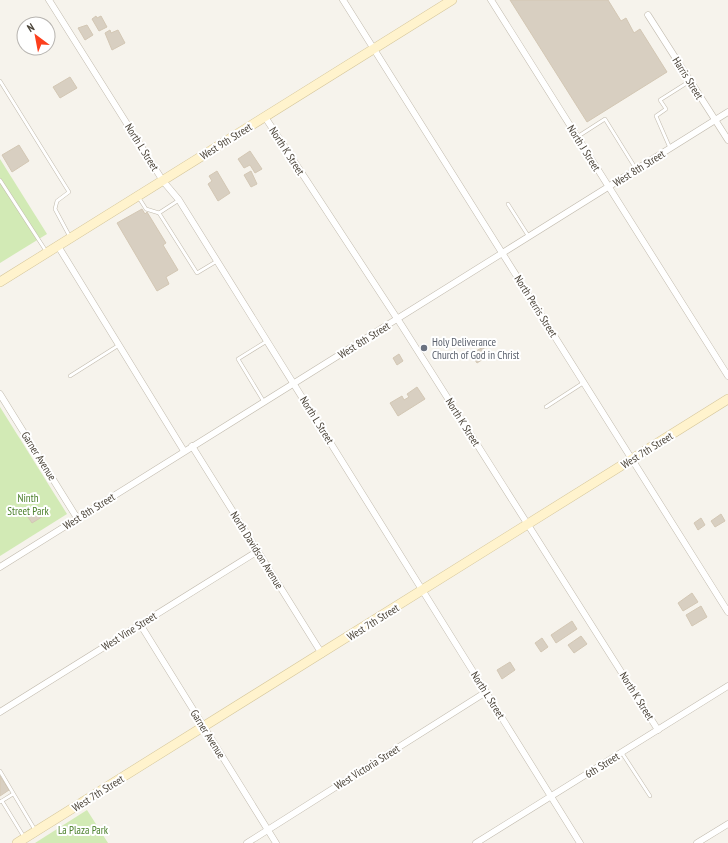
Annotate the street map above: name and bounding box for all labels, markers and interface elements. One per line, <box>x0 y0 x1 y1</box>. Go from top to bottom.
north arrow <box>16 16 56 56</box>
text: N <box>24 20 37 35</box>
street label: Harris Street <box>669 54 707 102</box>
street label: West 9th Street <box>197 120 255 162</box>
street label: North L Street <box>122 121 162 173</box>
street label: North J Street <box>564 122 604 174</box>
street label: North K Street <box>266 124 308 178</box>
street label: West 8th Street <box>610 147 668 189</box>
street label: North Perris Street <box>511 272 561 340</box>
street label: West 8th Street <box>335 319 393 361</box>
place label: Holy Deliverance Church of God in Christ <box>432 335 519 362</box>
marker: Holy Deliverance Church of God in Christ <box>419 343 429 353</box>
street label: North L Street <box>297 394 337 446</box>
street label: North K Street <box>443 395 483 449</box>
street label: Garner Avenue <box>18 429 60 483</box>
street label: West 7th Street <box>619 429 675 471</box>
street label: West 8th Street <box>60 490 118 532</box>
park label: Ninth Street Park <box>7 491 49 518</box>
street label: North Davidson Avenue <box>228 509 287 592</box>
street label: West 7th Street <box>345 601 401 643</box>
street label: West Vine Street <box>99 609 159 653</box>
street label: North L Street <box>468 669 508 721</box>
street label: North K Street <box>617 669 657 723</box>
street label: Garner Avenue <box>187 707 229 761</box>
street label: West Victoria Street <box>332 741 402 793</box>
street label: 6th Street <box>582 749 622 781</box>
street label: West 7th Street <box>70 772 126 814</box>
park label: La Plaza Park <box>58 823 109 837</box>

